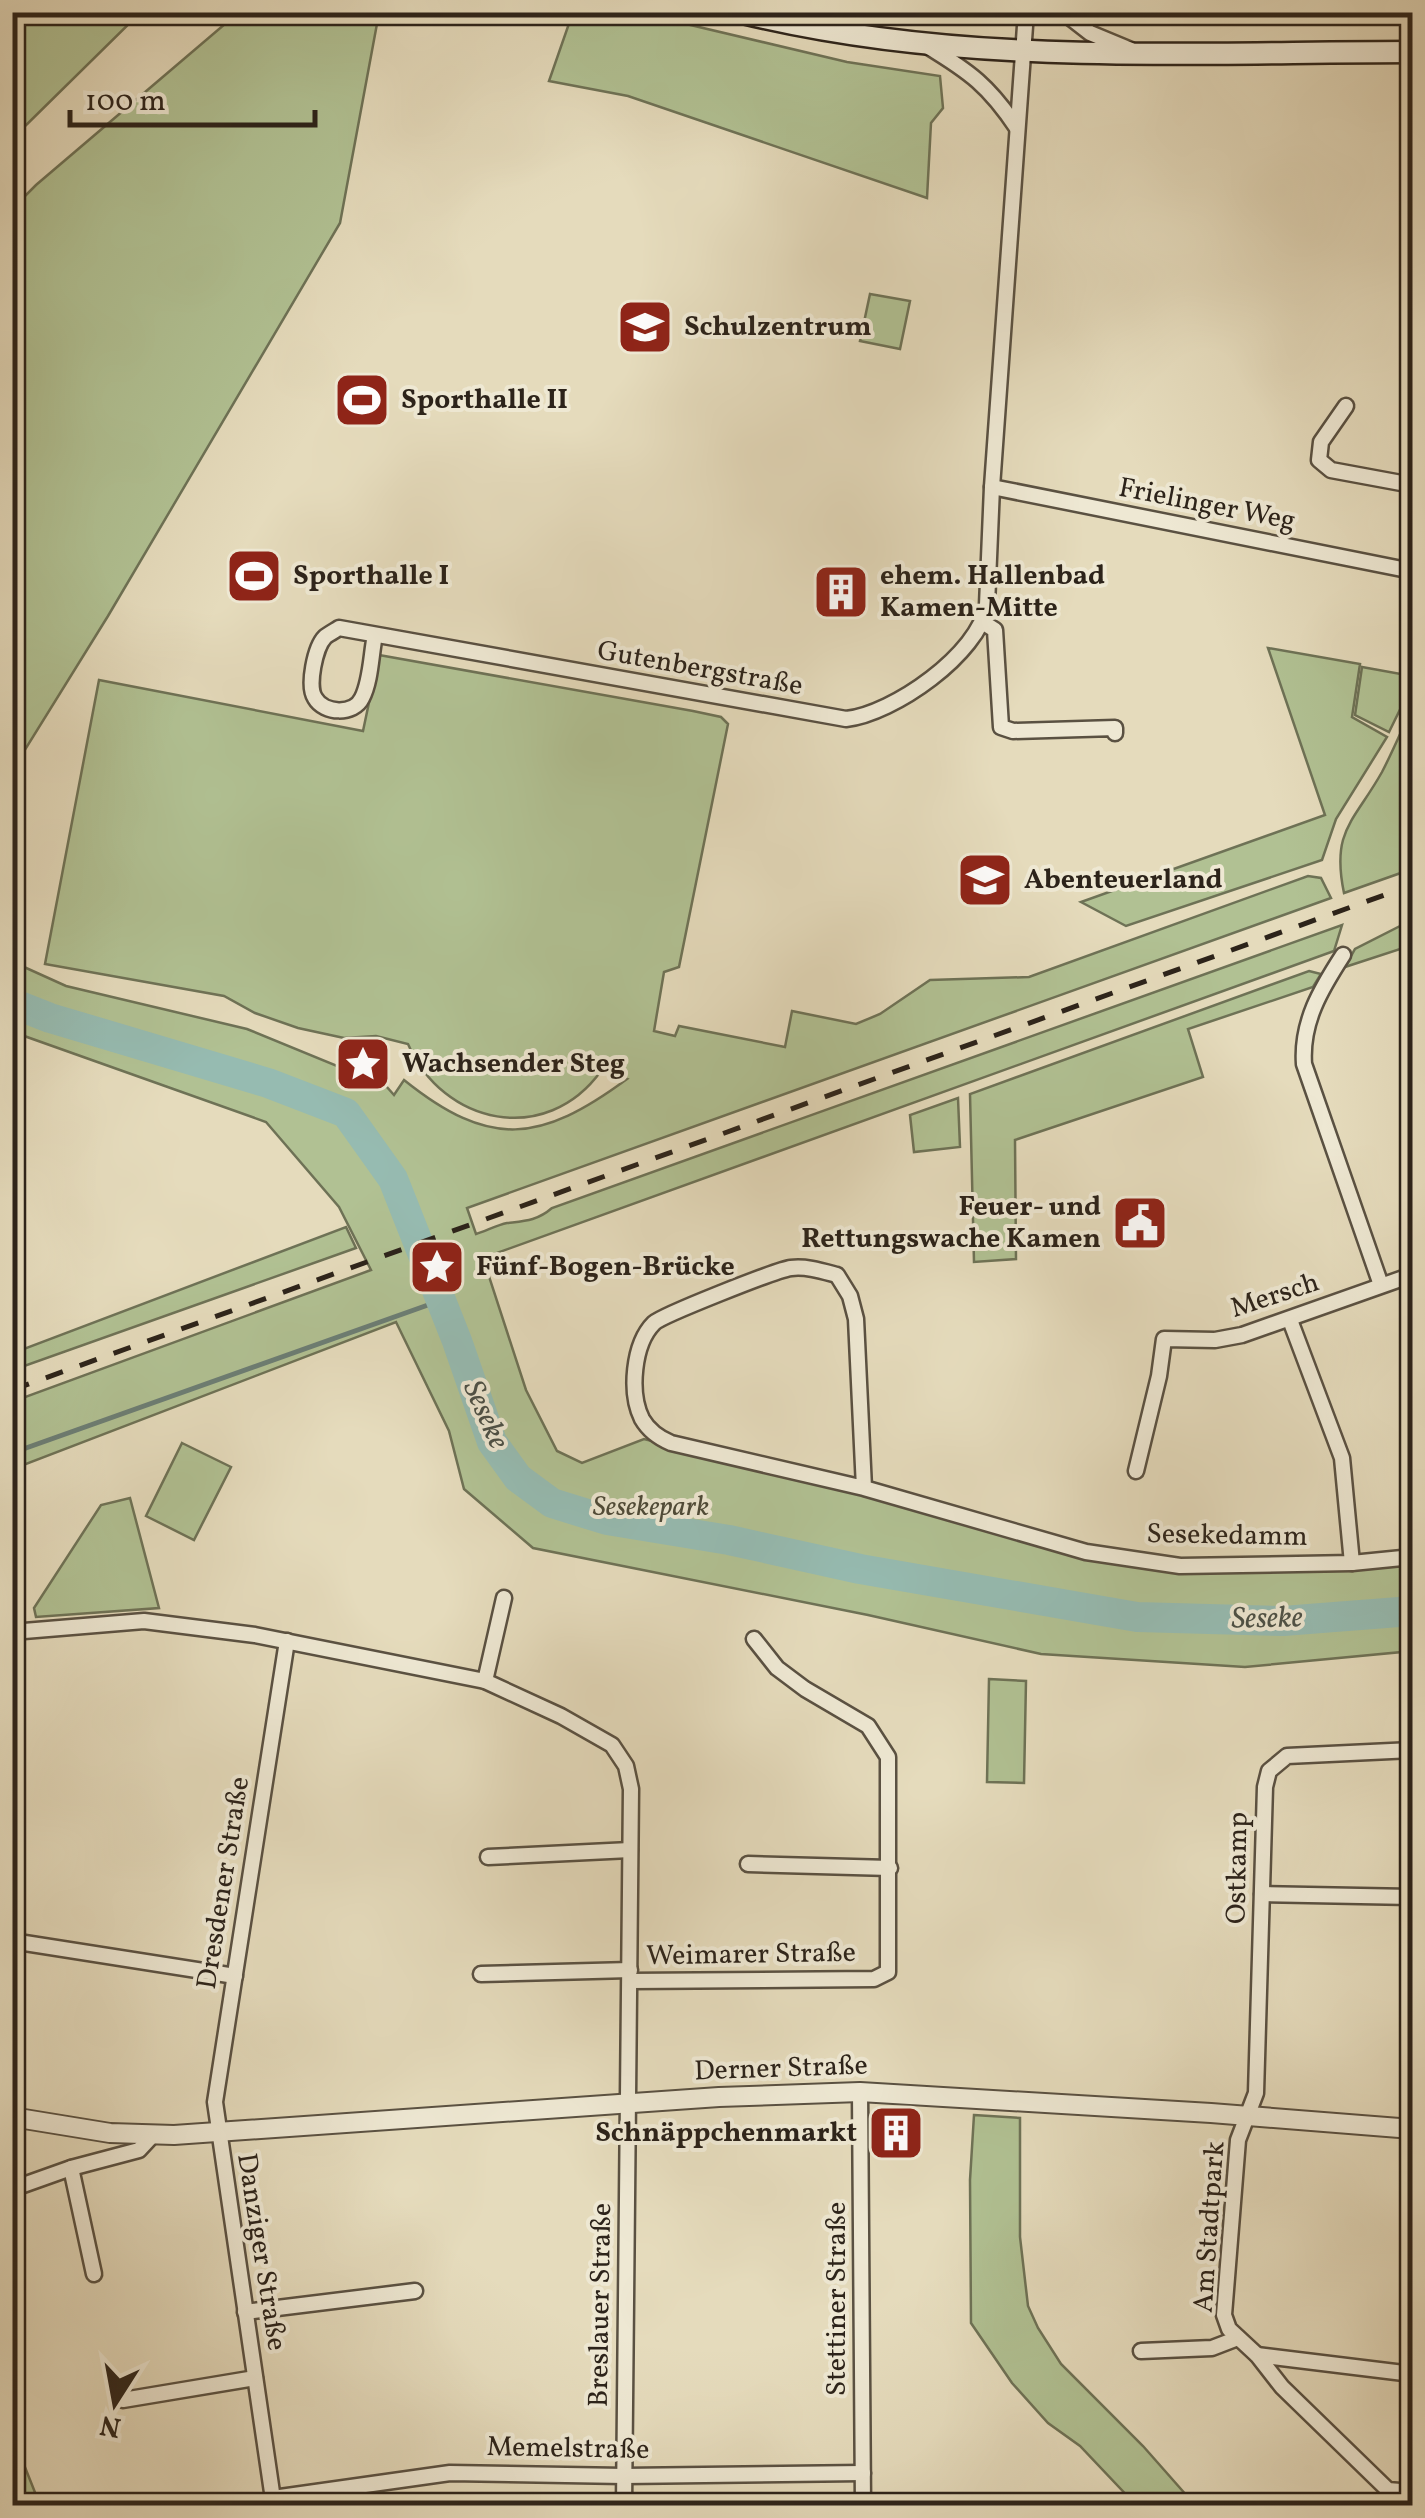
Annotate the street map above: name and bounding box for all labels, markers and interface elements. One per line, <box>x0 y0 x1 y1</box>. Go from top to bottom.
scale bar <box>70 65 315 127</box>
text: 100 m <box>85 81 166 123</box>
school or university icon: Schulzentrum <box>615 297 675 357</box>
place label: Schulzentrum <box>684 308 872 347</box>
sports icon: Sporthalle II <box>332 370 392 430</box>
place label: Sporthalle II <box>401 381 568 420</box>
street label: Frielinger Weg <box>1115 469 1299 541</box>
sports icon: Sporthalle I <box>224 546 284 606</box>
place label: Sporthalle I <box>293 557 449 596</box>
place label: ehem. Hallenbad Kamen-Mitte <box>880 557 1105 628</box>
building icon: ehem. Hallenbad Kamen-Mitte <box>811 562 871 622</box>
street label: Gutenbergstraße <box>594 632 806 706</box>
school or university icon: Abenteuerland <box>955 850 1015 910</box>
place label: Abenteuerland <box>1024 861 1223 900</box>
place icon: Wachsender Steg <box>333 1034 393 1094</box>
place label: Wachsender Steg <box>402 1045 625 1084</box>
place label: Feuer- und Rettungswache Kamen <box>801 1188 1101 1259</box>
public building icon: Feuer- und Rettungswache Kamen <box>1110 1193 1170 1253</box>
place icon: Fünf-Bogen-Brücke <box>407 1237 467 1297</box>
place label: Fünf-Bogen-Brücke <box>476 1248 735 1287</box>
street label: Mersch <box>1226 1263 1324 1329</box>
water label: Seseke <box>451 1374 519 1456</box>
park label: Sesekepark <box>593 1488 709 1527</box>
street label: Sesekedamm <box>1146 1515 1308 1557</box>
water label: Seseke <box>1231 1597 1303 1641</box>
street label: Dresdener Straße <box>188 1774 260 1992</box>
street label: Ostkamp <box>1218 1812 1258 1924</box>
street label: Weimarer Straße <box>646 1934 856 1976</box>
street label: Derner Straße <box>693 2046 869 2092</box>
building icon: Schnäppchenmarkt <box>866 2103 926 2163</box>
place label: Schnäppchenmarkt <box>595 2114 857 2153</box>
street label: Am Stadtpark <box>1185 2140 1235 2314</box>
street label: Danziger Straße <box>226 2150 296 2354</box>
street label: Stettiner Straße <box>818 2202 857 2396</box>
street label: Breslauer Straße <box>580 2203 622 2407</box>
north arrow <box>65 2353 165 2453</box>
text: N <box>97 2404 124 2446</box>
street label: Memelstraße <box>486 2428 650 2470</box>

